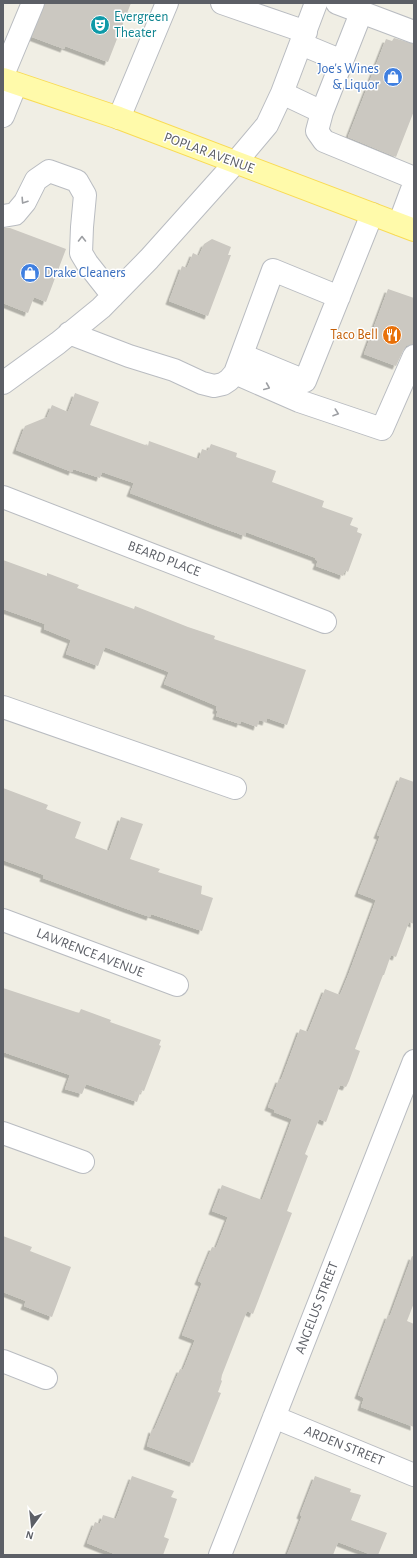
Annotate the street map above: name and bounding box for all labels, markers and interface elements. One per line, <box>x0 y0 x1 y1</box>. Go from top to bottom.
place label: Evergreen Theater <box>114 10 168 40</box>
theatre icon: Evergreen Theater <box>89 14 111 36</box>
place label: Joe's Wines & Liquor <box>317 62 379 92</box>
shop icon: Joe's Wines & Liquor <box>382 66 404 88</box>
street label: POPLAR AVENUE <box>162 130 256 176</box>
one-way arrow <box>22 197 29 204</box>
one-way arrow <box>77 236 86 242</box>
shop icon: Drake Cleaners <box>19 262 41 284</box>
place label: Drake Cleaners <box>44 266 126 280</box>
restaurant icon: Taco Bell <box>381 324 403 346</box>
place label: Taco Bell <box>330 328 378 342</box>
one-way arrow <box>263 382 271 390</box>
one-way arrow <box>333 409 340 417</box>
street label: BEARD PLACE <box>126 539 202 579</box>
street label: LAWRENCE AVENUE <box>34 926 146 980</box>
street label: ANGELUS STREET <box>293 1260 341 1356</box>
street label: ARDEN STREET <box>302 1424 386 1468</box>
north arrow <box>12 1506 52 1546</box>
text: N <box>24 1529 35 1541</box>

